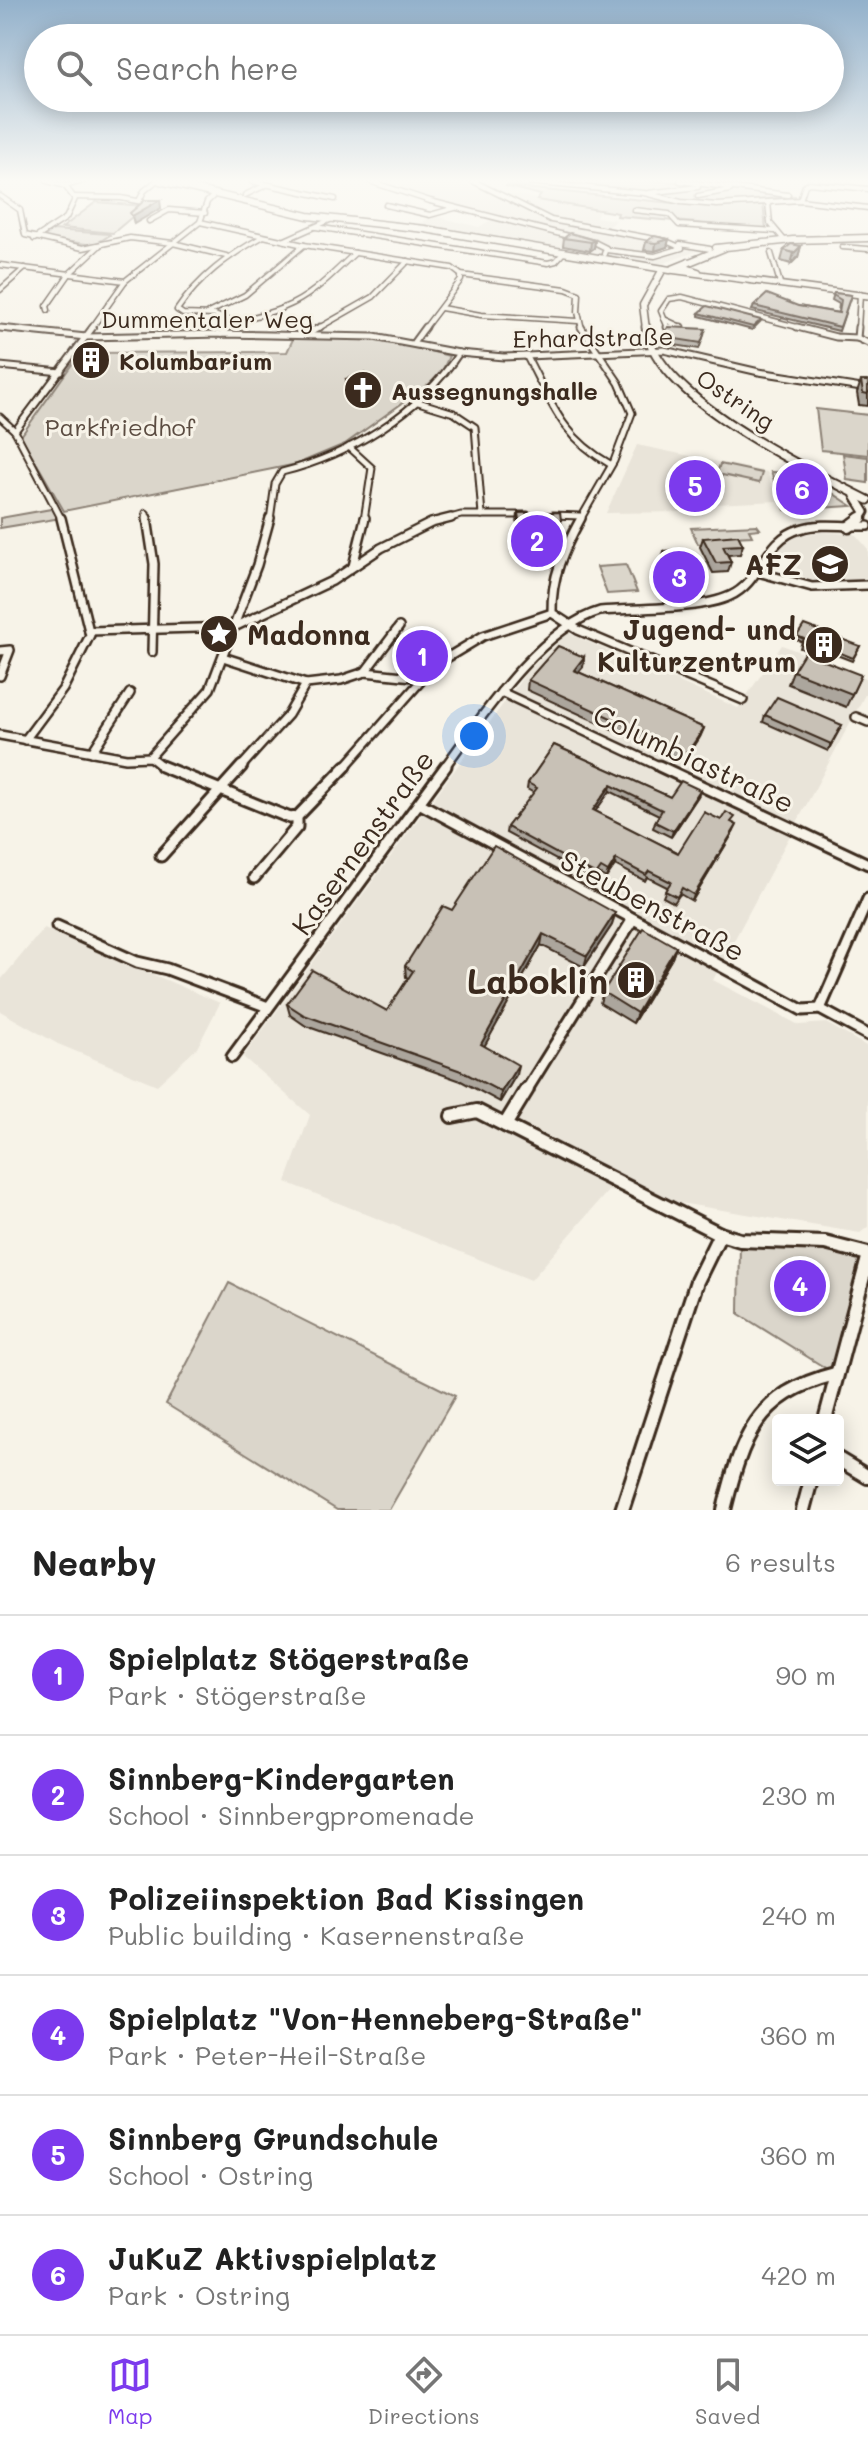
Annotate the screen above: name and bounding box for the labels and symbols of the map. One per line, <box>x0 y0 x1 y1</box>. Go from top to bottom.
street label: Dummentaler Weg <box>101 303 313 334</box>
street label: Erhardstraße <box>512 320 674 354</box>
building icon: Kolumbarium <box>70 339 112 381</box>
place label: Kolumbarium <box>119 345 272 376</box>
street label: Ostring <box>691 362 781 436</box>
church icon: Aussegnungshalle <box>342 369 384 411</box>
place label: Aussegnungshalle <box>391 375 598 406</box>
park label: Parkfriedhof <box>45 411 196 442</box>
pin: 5 <box>669 456 721 516</box>
pin: 6 <box>776 459 828 519</box>
pin: 2 <box>511 511 563 571</box>
school or university icon: AFZ <box>809 543 851 585</box>
place label: AFZ <box>745 546 802 582</box>
pin: 3 <box>653 547 705 607</box>
place label: Jugend- und Kulturzentrum <box>597 611 796 679</box>
place icon: Madonna <box>198 613 240 655</box>
place label: Madonna <box>247 616 371 652</box>
building icon: Jugend- und Kulturzentrum <box>803 624 845 666</box>
pin: 1 <box>396 626 448 686</box>
street label: Columbiastraße <box>588 696 800 820</box>
your location <box>454 716 494 756</box>
street label: Kasernenstraße <box>283 742 441 942</box>
street label: Steubenstraße <box>555 841 751 969</box>
place label: Laboklin <box>467 958 608 1003</box>
building icon: Laboklin <box>615 959 657 1001</box>
pin: 4 <box>774 1256 826 1316</box>

